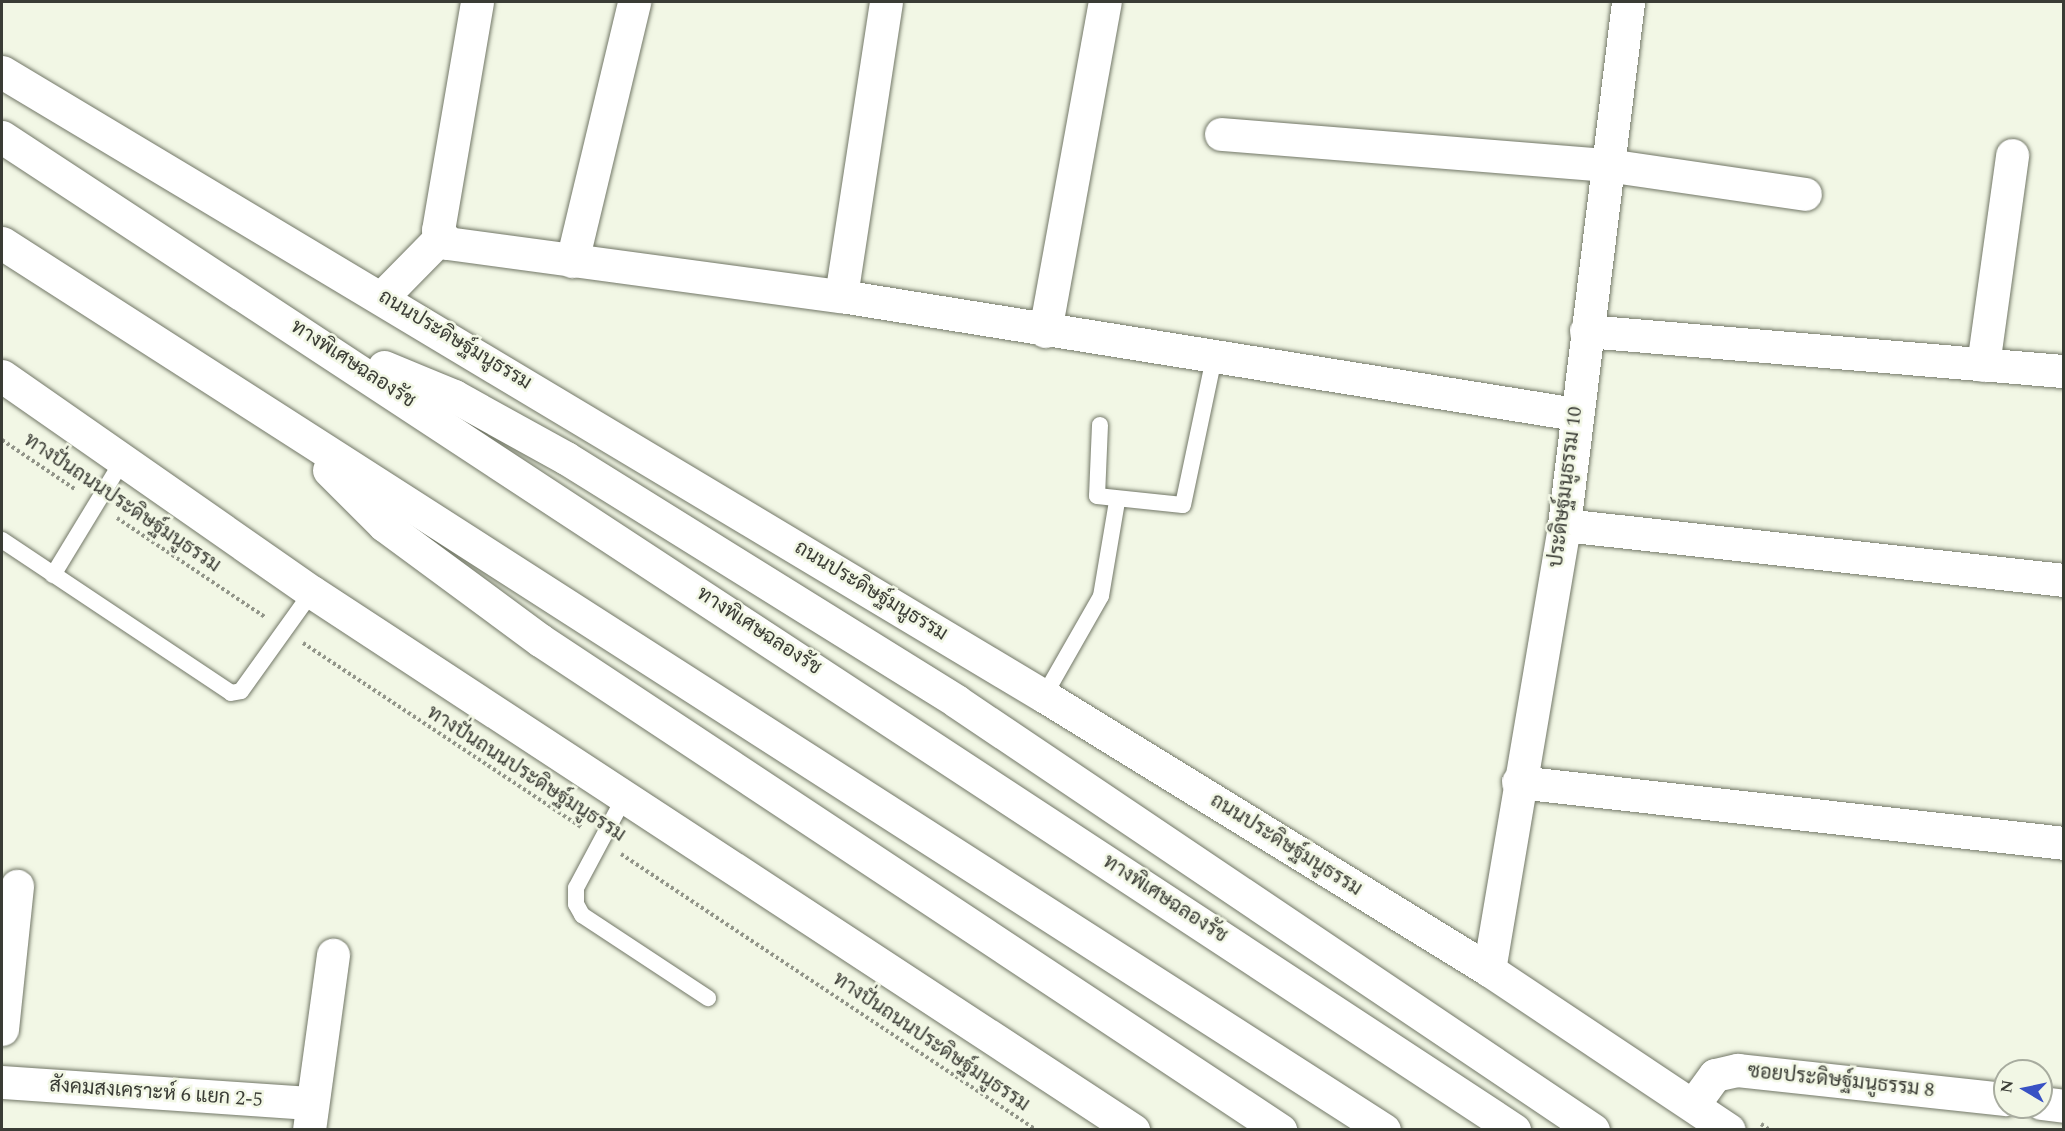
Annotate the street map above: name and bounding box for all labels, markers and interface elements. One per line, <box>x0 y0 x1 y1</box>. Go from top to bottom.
street label: ถนนประดิษฐ์มนูธรรม <box>374 285 536 395</box>
street label: ทางพิเศษฉลองรัช <box>286 315 420 413</box>
street label: ประดิษฐ์มนูธรรม 10 <box>1544 405 1588 569</box>
street label: ทางปั่นถนนประดิษฐ์มนูธรรม <box>19 428 225 578</box>
street label: ถนนประดิษฐ์มนูธรรม <box>790 536 952 646</box>
street label: ทางพิเศษฉลองรัช <box>692 582 826 680</box>
street label: ทางปั่นถนนประดิษฐ์มนูธรรม <box>422 701 630 847</box>
street label: ถนนประดิษฐ์มนูธรรม <box>1206 789 1366 901</box>
street label: ทางพิเศษฉลองรัช <box>1098 850 1232 948</box>
street label: ทางปั่นถนนประดิษฐ์มนูธรรม <box>828 967 1034 1117</box>
street label: ซอยประดิษฐ์มนูธรรม 8 <box>1746 1059 1936 1103</box>
north arrow <box>1993 1059 2053 1119</box>
street label: สังคมสงเคราะห์ 6 แยก 2-5 <box>49 1074 263 1112</box>
text: N <box>1994 1078 2020 1095</box>

